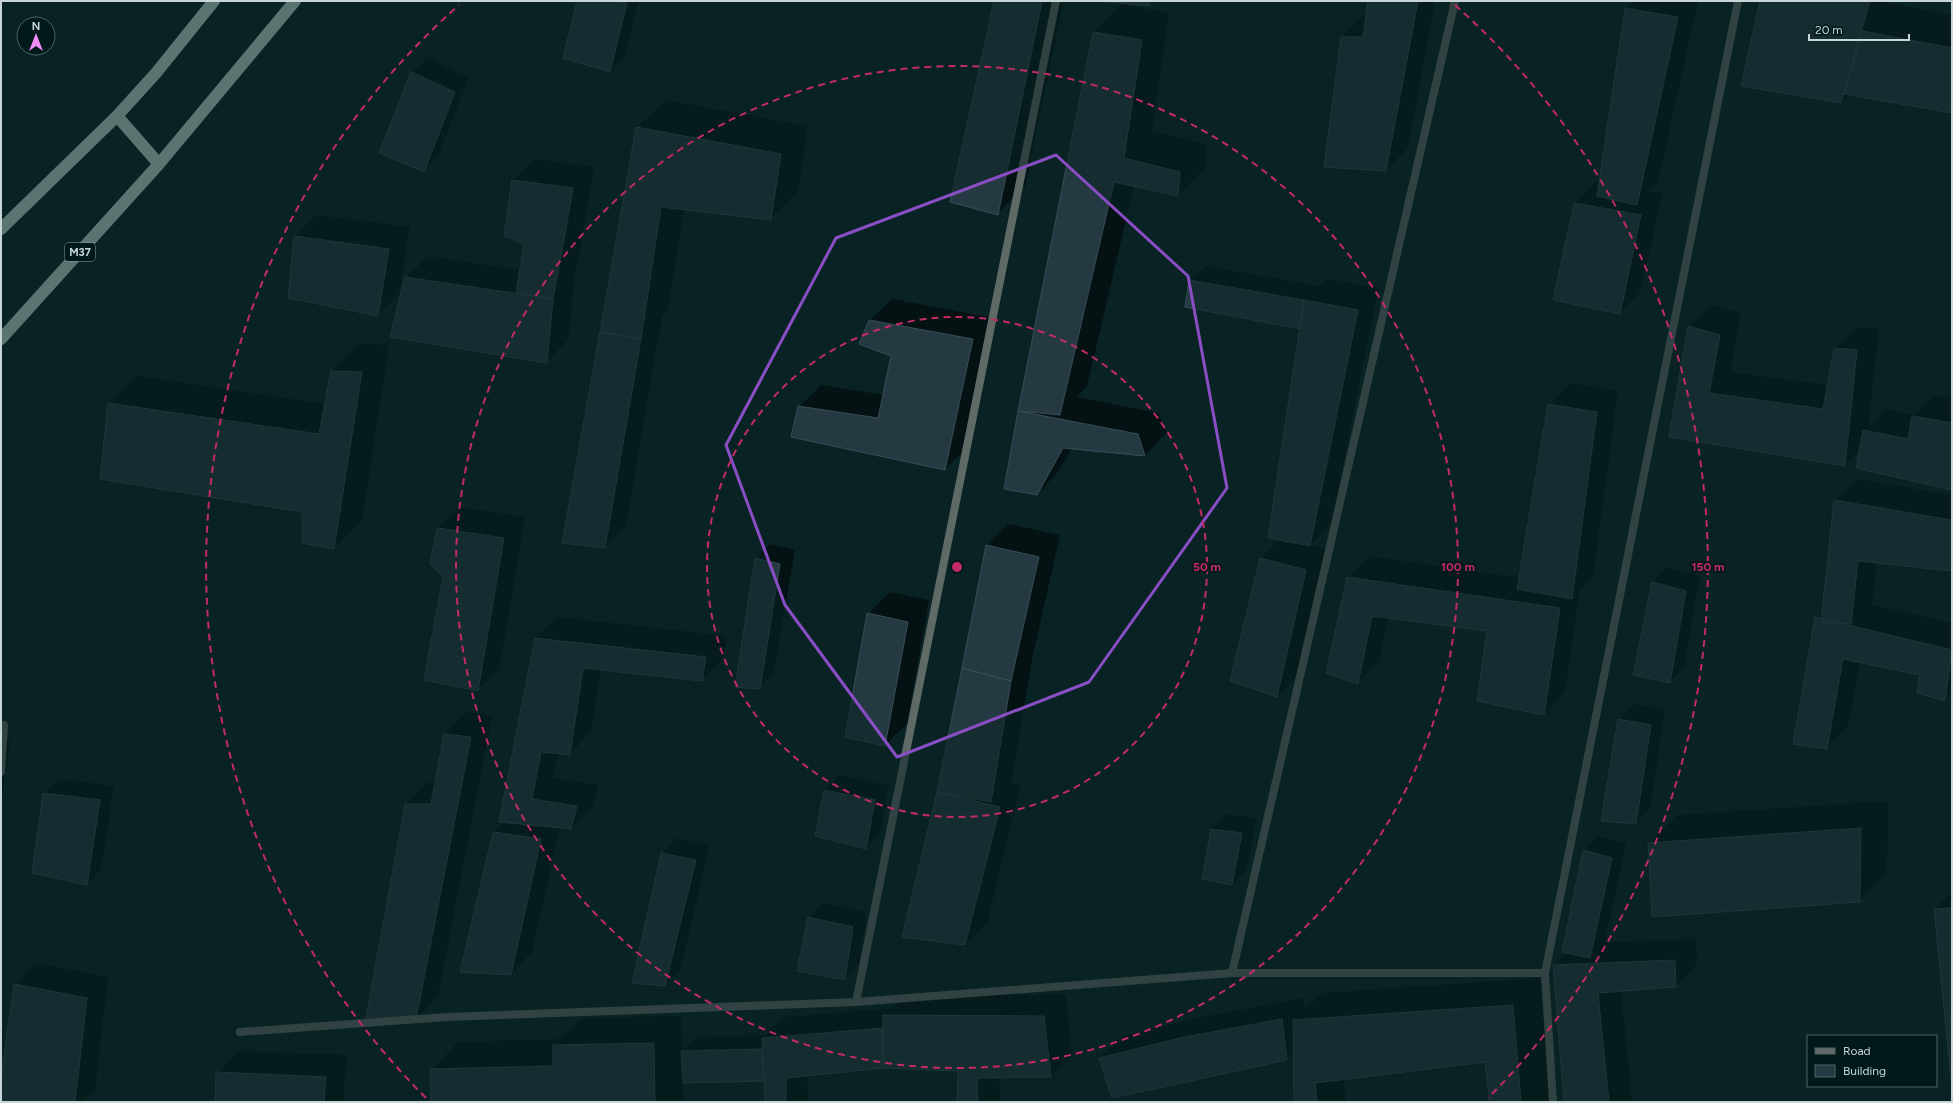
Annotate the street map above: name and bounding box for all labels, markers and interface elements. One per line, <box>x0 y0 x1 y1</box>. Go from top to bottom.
north arrow <box>16 16 56 56</box>
scale bar <box>1809 16 1909 42</box>
text: N <box>32 20 40 33</box>
text: 20 m <box>1815 23 1843 37</box>
road number: M37 <box>65 243 95 261</box>
centre of rings <box>950 560 964 574</box>
text: 50 m <box>1193 560 1221 574</box>
text: 100 m <box>1441 560 1475 574</box>
text: 150 m <box>1691 560 1725 574</box>
legend <box>1807 1035 1937 1087</box>
text: Road <box>1843 1044 1871 1058</box>
text: Building <box>1843 1064 1886 1078</box>

